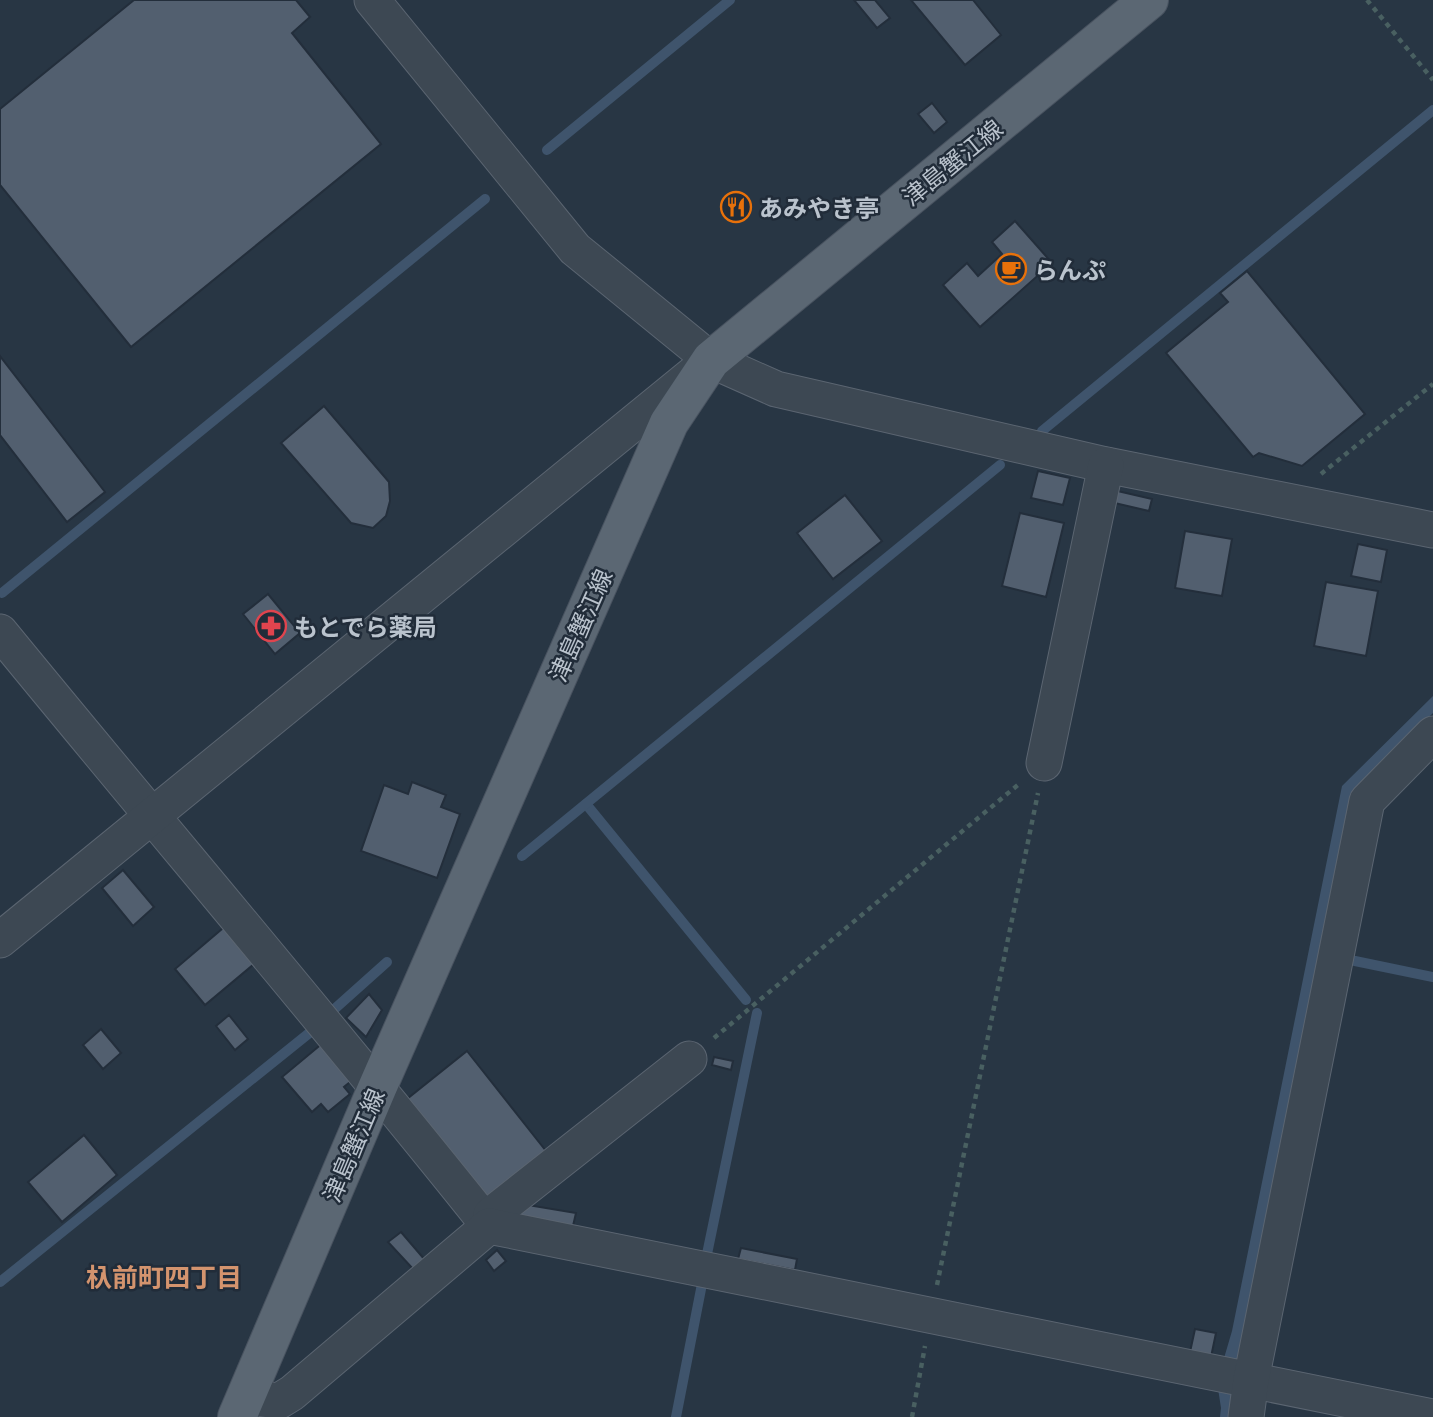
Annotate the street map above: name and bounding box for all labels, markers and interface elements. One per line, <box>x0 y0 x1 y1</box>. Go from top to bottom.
street label: 津島蟹江線 <box>895 111 1009 213</box>
restaurant icon: あみやき亭 <box>719 190 753 224</box>
place label: あみやき亭 <box>759 191 879 224</box>
cafe icon: らんぷ <box>994 252 1028 286</box>
place label: らんぷ <box>1034 253 1106 286</box>
street label: 津島蟹江線 <box>541 563 619 687</box>
pharmacy icon: もとでら薬局 <box>254 609 288 643</box>
place label: もとでら薬局 <box>294 610 437 643</box>
street label: 津島蟹江線 <box>314 1083 392 1207</box>
district label: 杁前町四丁目 <box>86 1259 242 1295</box>

